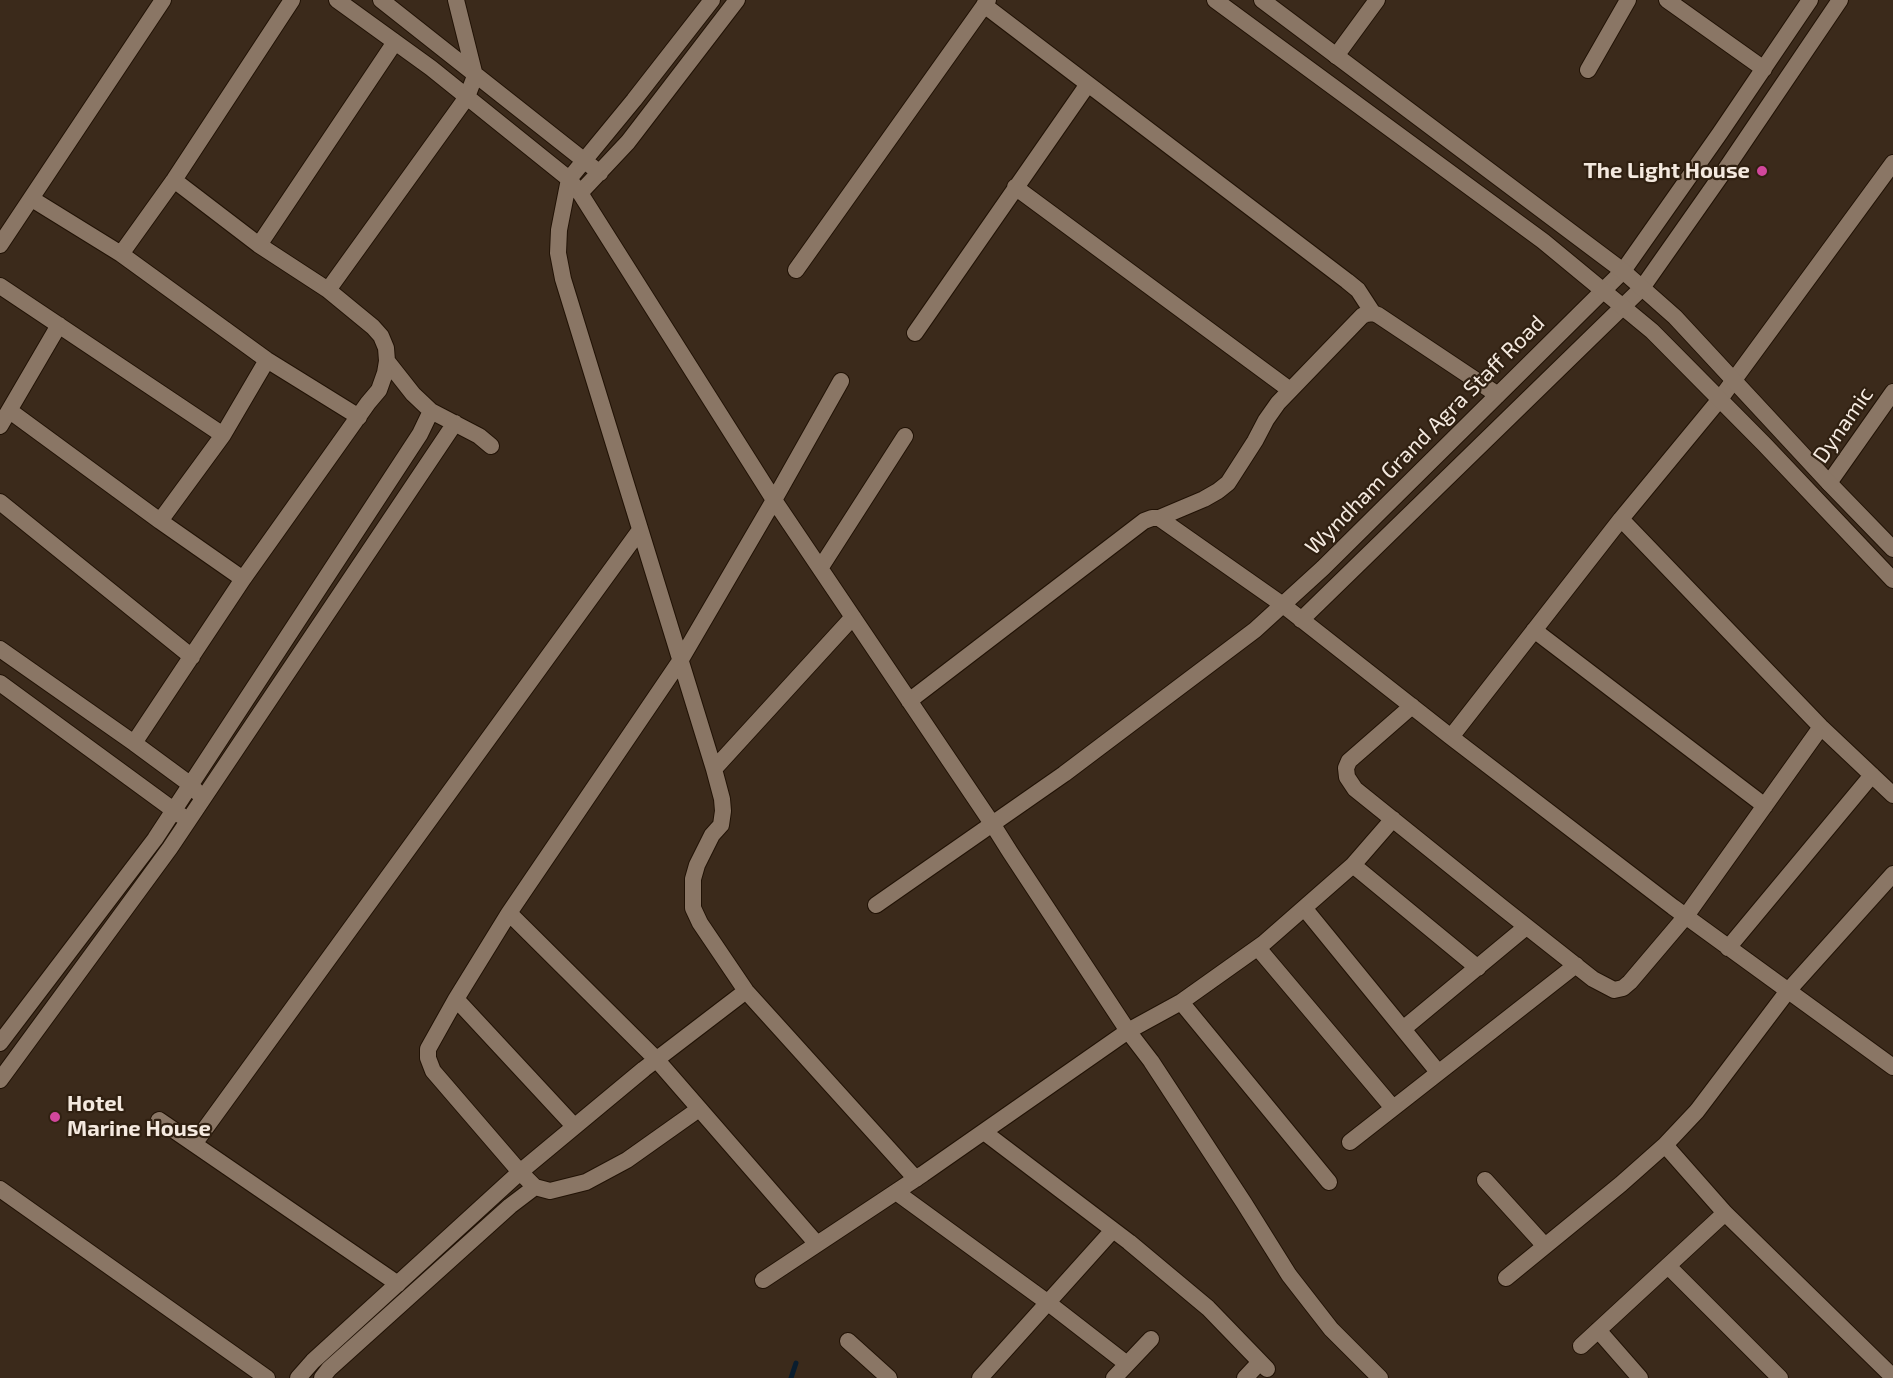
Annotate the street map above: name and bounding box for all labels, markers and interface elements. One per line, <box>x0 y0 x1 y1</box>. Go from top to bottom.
place label: The Light House <box>1583 158 1750 184</box>
marker: The Light House <box>1755 164 1769 178</box>
street label: Wyndham Grand Agra Staff Road <box>1300 310 1550 560</box>
street label: Dynamic <box>1807 382 1879 468</box>
place label: Hotel Marine House <box>67 1091 211 1142</box>
marker: Hotel Marine House <box>48 1110 62 1124</box>

